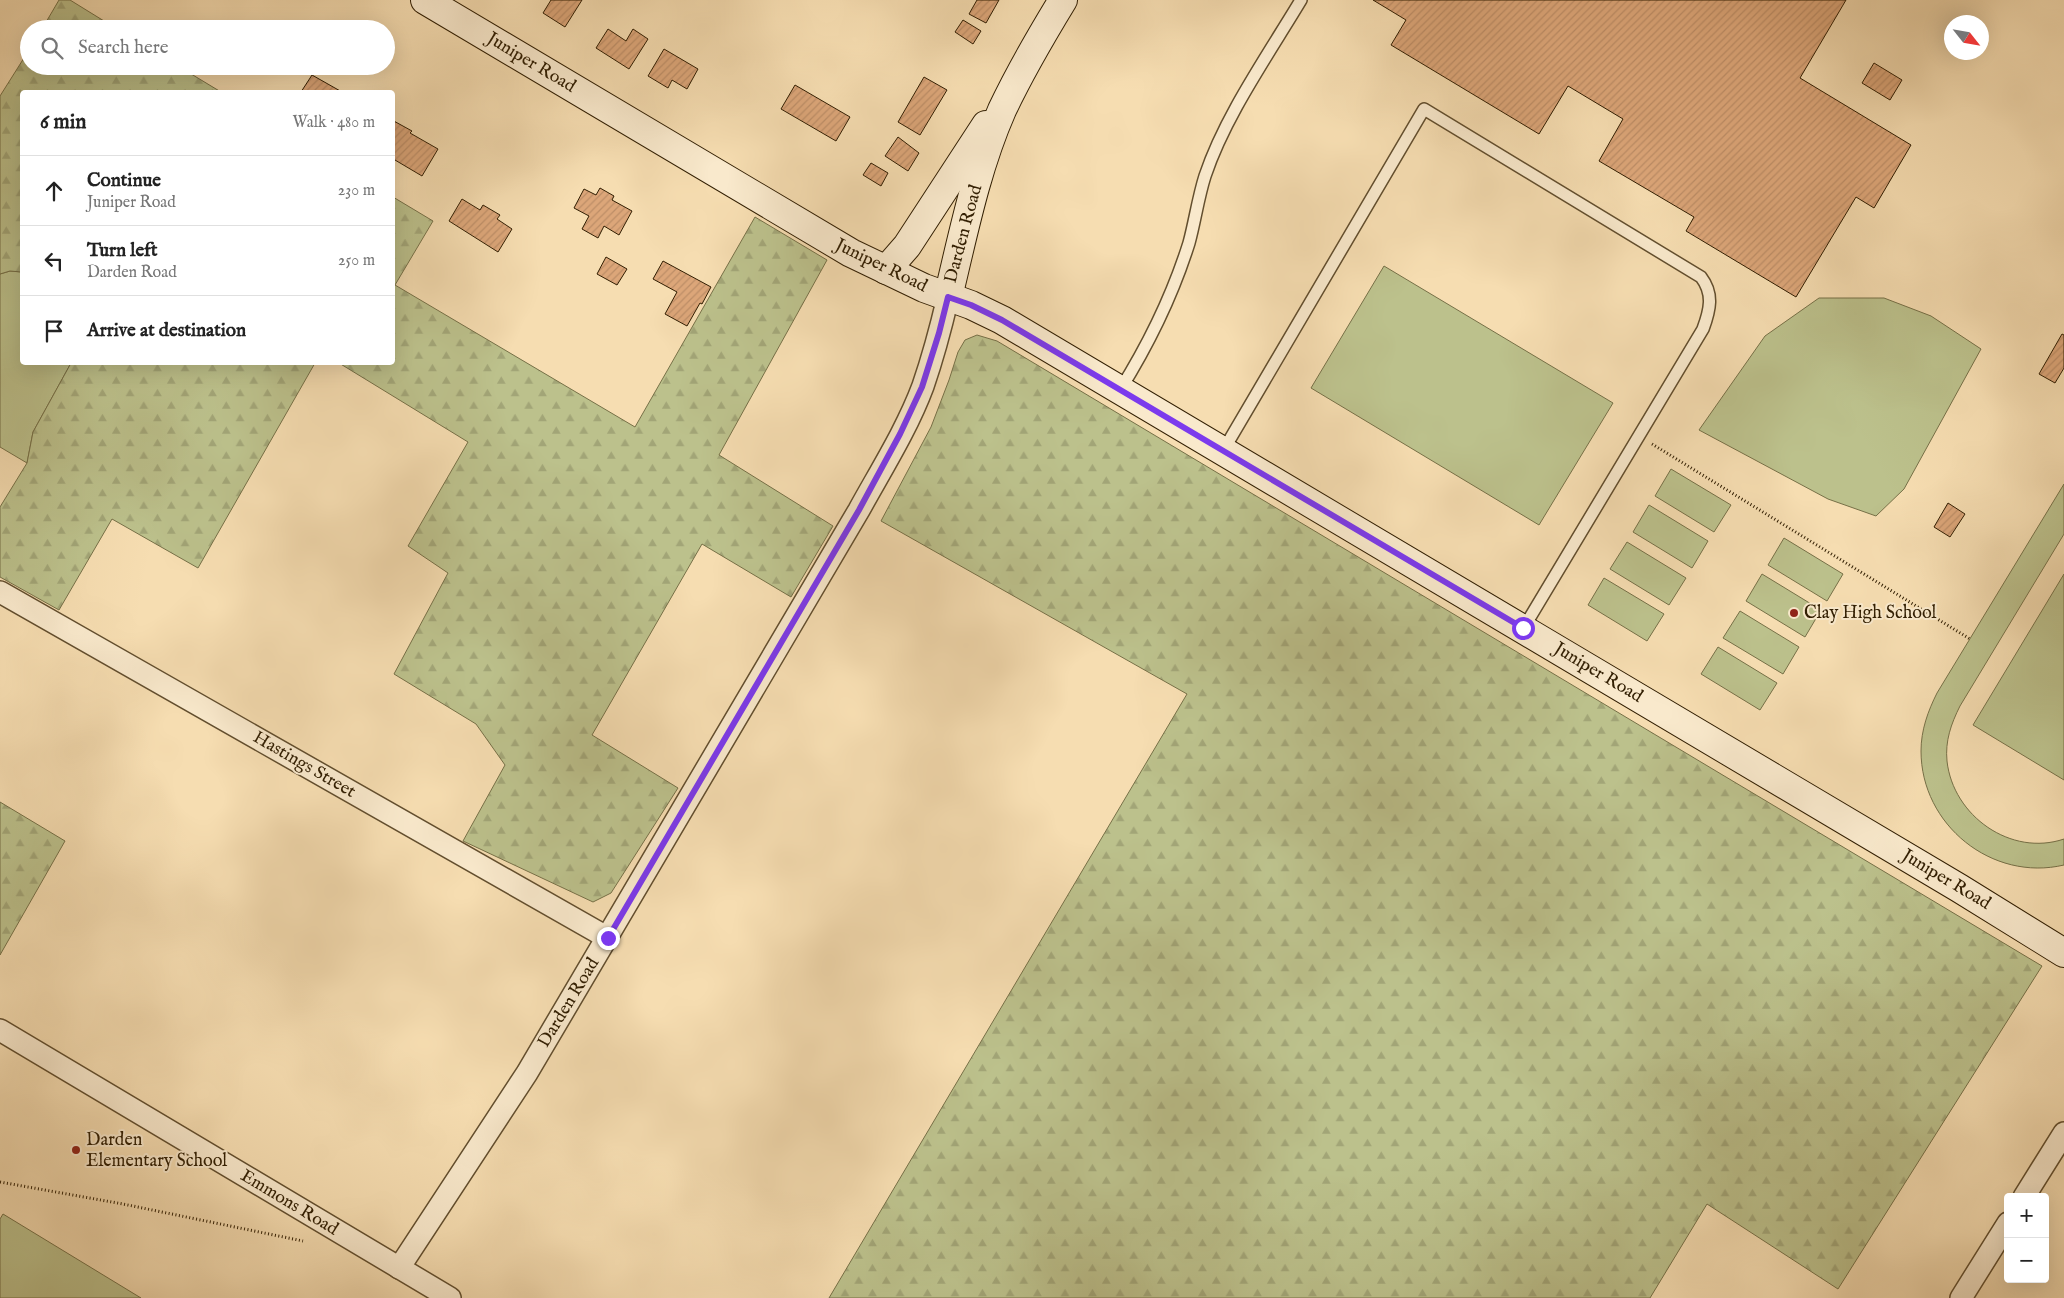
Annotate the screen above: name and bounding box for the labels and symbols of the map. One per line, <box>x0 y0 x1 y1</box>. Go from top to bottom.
north arrow <box>1944 15 1989 60</box>
street label: Juniper Road <box>481 26 580 99</box>
street label: Darden Road <box>940 182 988 286</box>
street label: Juniper Road <box>829 233 931 298</box>
place label: Clay High School <box>1804 602 1937 625</box>
marker: Clay High School <box>1788 607 1800 619</box>
route start <box>1512 617 1535 640</box>
street label: Juniper Road <box>1548 636 1647 709</box>
street label: Hastings Street <box>249 726 359 804</box>
street label: Juniper Road <box>1896 843 1995 916</box>
route end <box>597 927 620 950</box>
street label: Darden Road <box>533 953 605 1052</box>
place label: Darden Elementary School <box>86 1129 227 1173</box>
marker: Darden Elementary School <box>70 1144 82 1156</box>
street label: Emmons Road <box>236 1165 343 1241</box>

